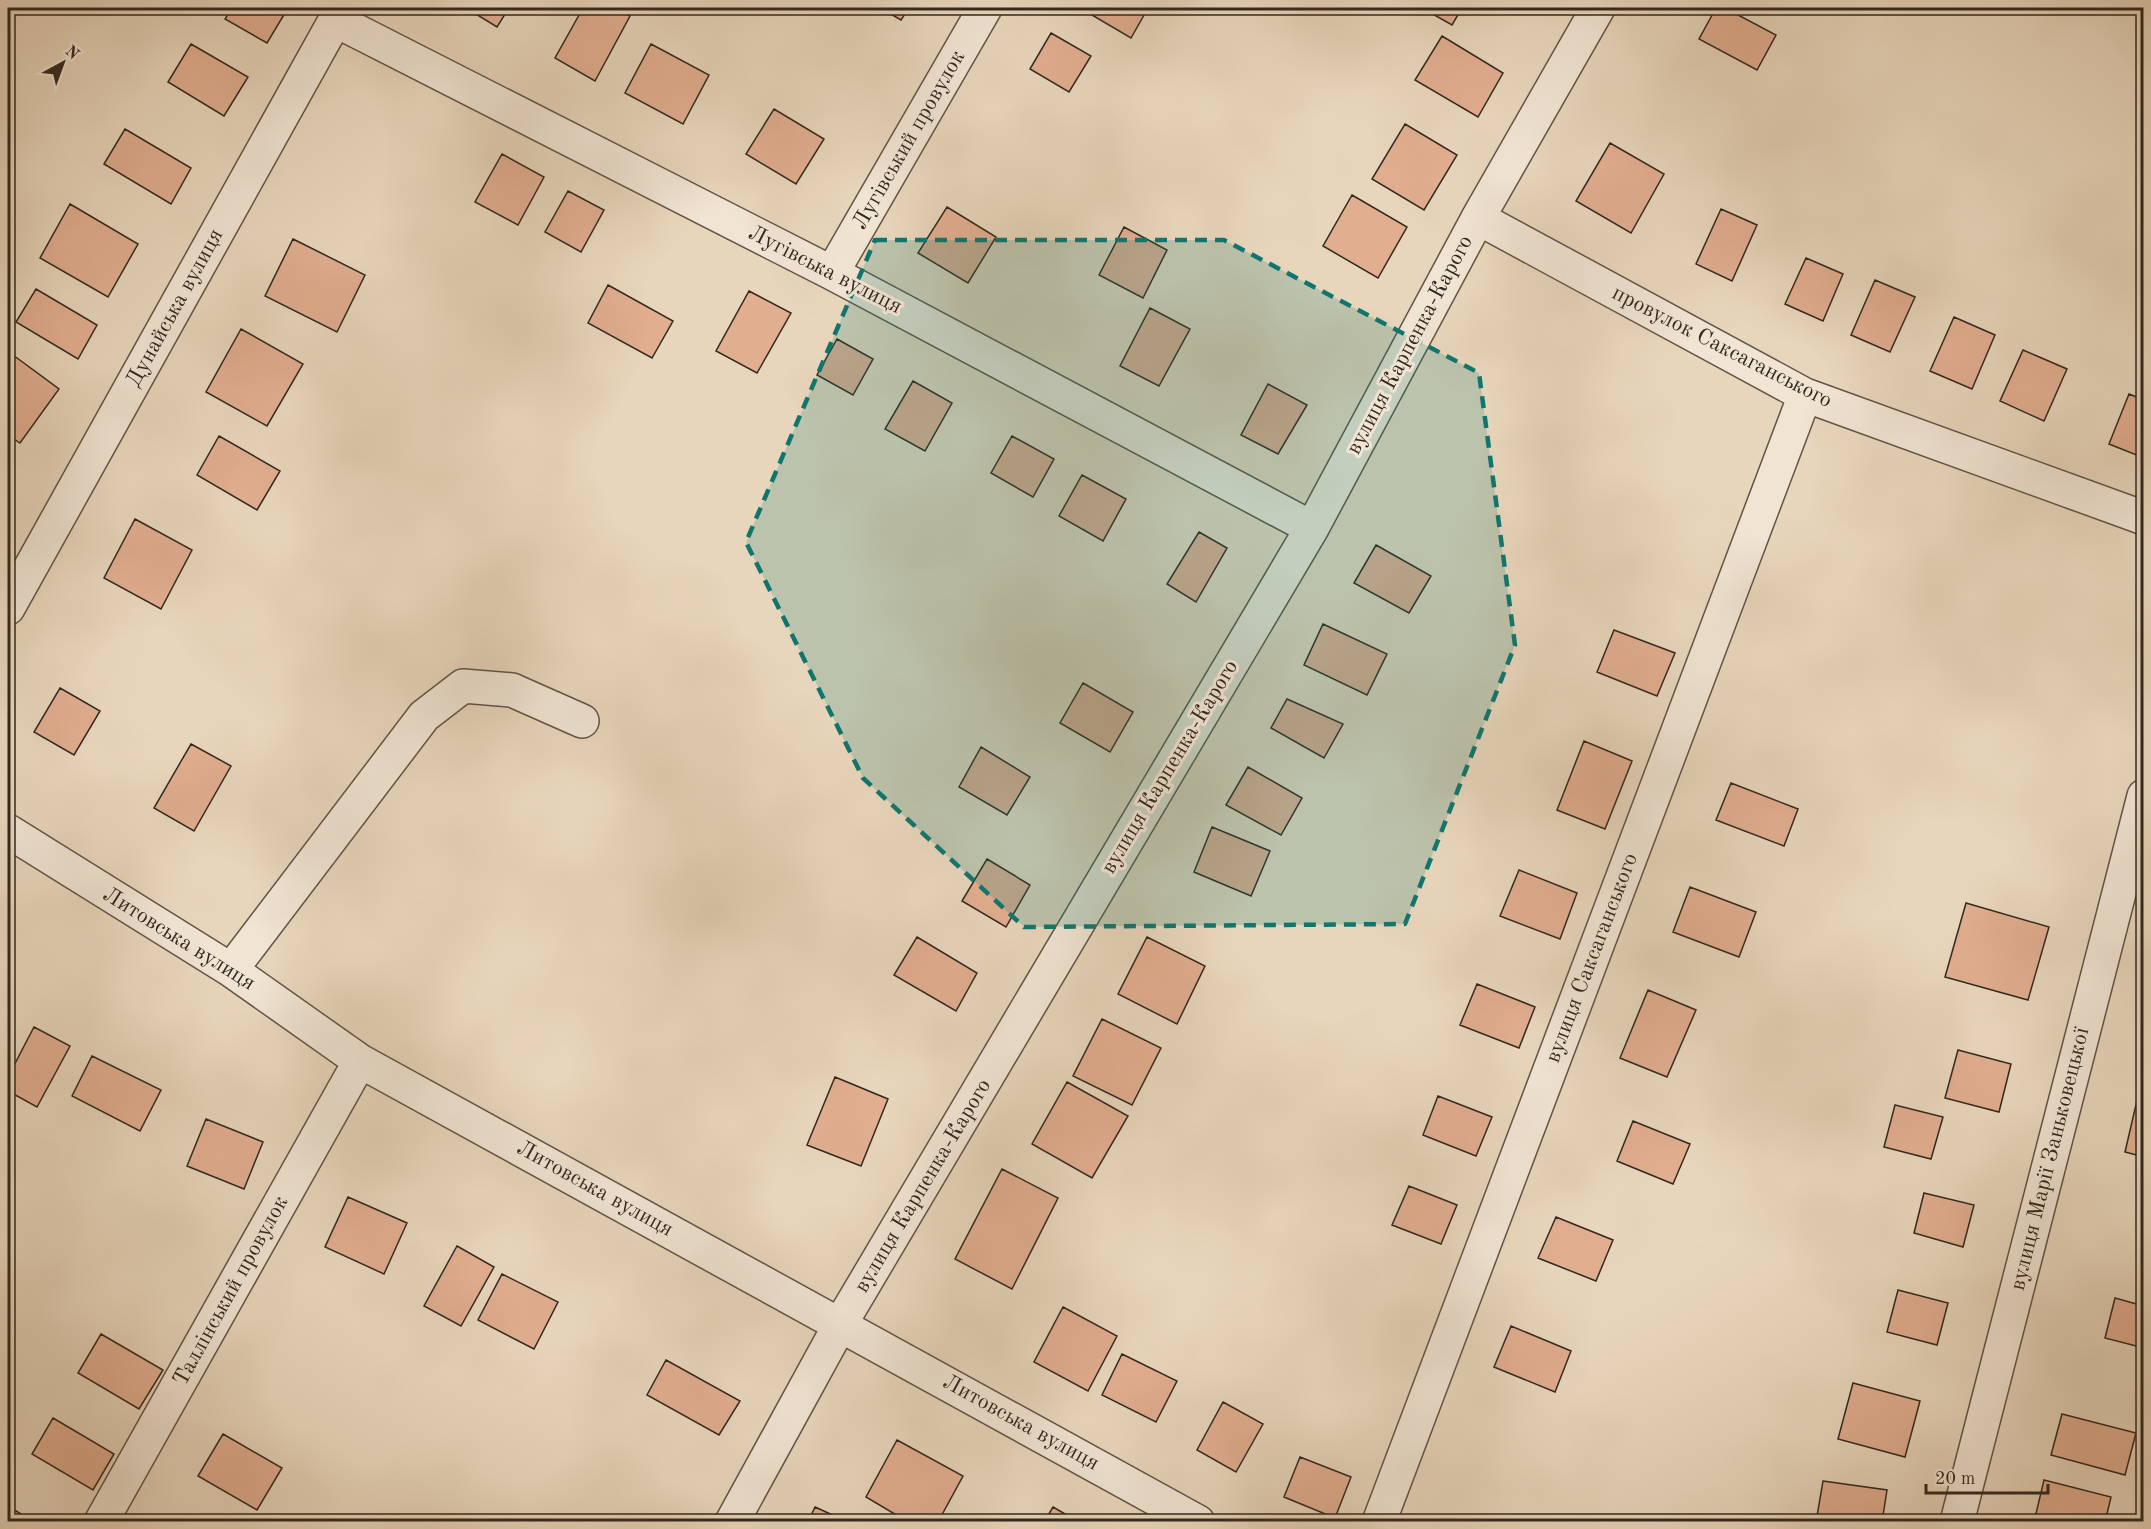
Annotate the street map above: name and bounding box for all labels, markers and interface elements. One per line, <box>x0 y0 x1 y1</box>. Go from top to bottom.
north arrow <box>33 33 93 93</box>
text: N <box>62 43 82 64</box>
street label: Лугівський провулок <box>849 47 969 233</box>
street label: Лугівська вулиця <box>745 222 905 318</box>
street label: Дунайська вулиця <box>123 225 227 391</box>
street label: вулиця Карпенка-Карого <box>1343 232 1477 458</box>
street label: провулок Саксаганського <box>1609 282 1835 412</box>
street label: вулиця Карпенка-Карого <box>1098 656 1242 878</box>
street label: вулиця Саксаганського <box>1542 850 1642 1066</box>
street label: Литовська вулиця <box>99 883 259 995</box>
street label: вулиця Марії Заньковецької <box>2007 1024 2094 1293</box>
street label: вулиця Карпенка-Карого <box>851 1075 995 1297</box>
street label: Литовська вулиця <box>513 1137 677 1241</box>
street label: Таллінський провулок <box>170 1192 292 1390</box>
street label: Литовська вулиця <box>939 1371 1103 1475</box>
scale bar <box>1926 1457 2048 1495</box>
text: 20 m <box>1935 1470 1975 1488</box>

